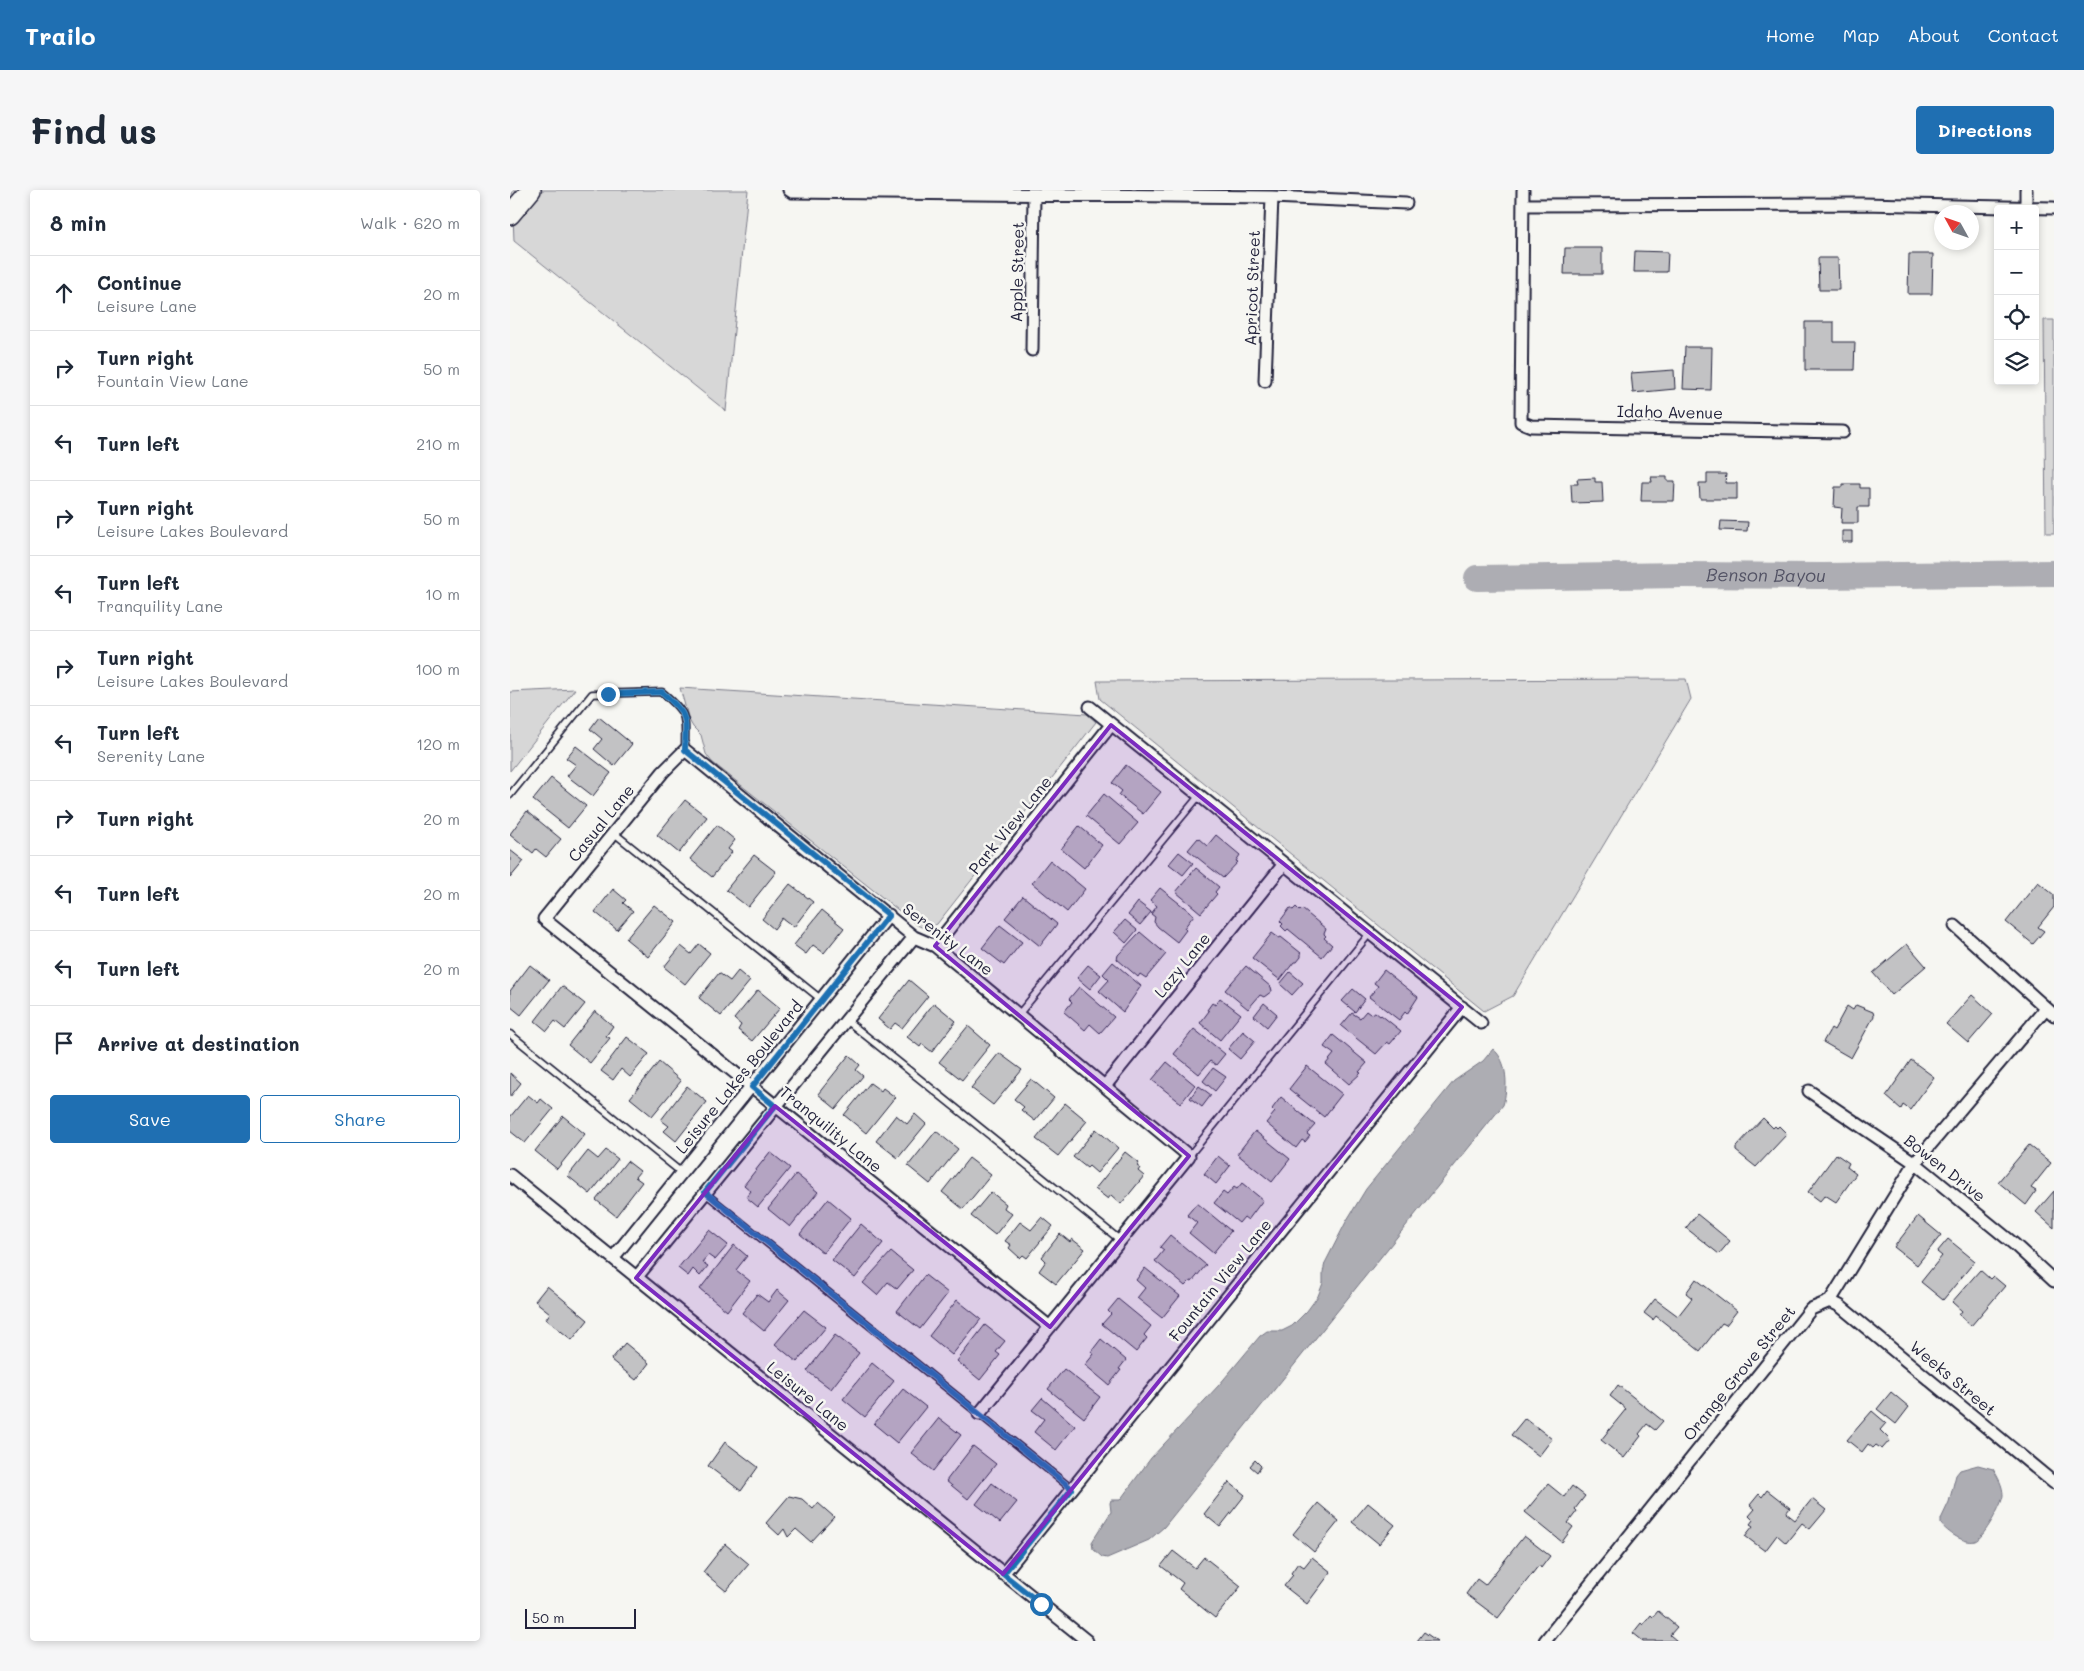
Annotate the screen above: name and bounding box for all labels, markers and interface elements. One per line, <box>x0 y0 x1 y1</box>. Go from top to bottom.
text: Trailo <box>25 20 96 51</box>
text: Home <box>1766 23 1815 47</box>
text: Map <box>1843 23 1879 47</box>
text: About <box>1907 23 1960 47</box>
text: Contact <box>1988 23 2059 47</box>
button: Directions <box>1916 106 2054 154</box>
text: Find us <box>30 107 157 153</box>
north arrow <box>1934 205 1979 250</box>
map controls <box>1994 205 2039 385</box>
button: + <box>1994 205 2039 250</box>
text: 8 min <box>50 209 106 236</box>
text: Walk · 620 m <box>360 212 460 233</box>
street label: Apple Street <box>1005 221 1028 323</box>
street label: Apricot Street <box>1239 230 1264 346</box>
button: − <box>1994 250 2039 295</box>
text: Continue <box>97 270 182 295</box>
icon: ahead <box>50 279 78 307</box>
text: 20 m <box>423 283 460 304</box>
text: Leisure Lane <box>97 295 197 316</box>
button: locate <box>1994 295 2039 340</box>
button: layers <box>1994 340 2039 385</box>
text: Turn right <box>97 345 194 370</box>
icon: right <box>50 354 78 382</box>
text: 50 m <box>423 358 460 379</box>
text: Fountain View Lane <box>97 370 249 391</box>
street label: Idaho Avenue <box>1617 400 1723 423</box>
icon: left <box>50 429 78 457</box>
text: Turn left <box>97 431 180 456</box>
text: 210 m <box>416 433 460 454</box>
text: Turn right <box>97 495 194 520</box>
icon: right <box>50 504 78 532</box>
text: 50 m <box>423 508 460 529</box>
text: Leisure Lakes Boulevard <box>97 520 288 541</box>
water label: Benson Bayou <box>1706 562 1826 587</box>
text: Turn left <box>97 570 180 595</box>
icon: left <box>50 579 78 607</box>
text: 10 m <box>425 583 460 604</box>
text: Tranquility Lane <box>97 595 223 616</box>
text: Turn right <box>97 645 194 670</box>
icon: right <box>50 654 78 682</box>
text: 100 m <box>415 658 460 679</box>
text: Leisure Lakes Boulevard <box>97 670 288 691</box>
route end <box>597 683 620 706</box>
text: Turn left <box>97 720 180 745</box>
icon: left <box>50 729 78 757</box>
text: 120 m <box>416 733 460 754</box>
text: Serenity Lane <box>97 745 205 766</box>
street label: Park View Lane <box>963 771 1056 878</box>
street label: Casual Lane <box>563 779 638 866</box>
icon: right <box>50 804 78 832</box>
text: Turn right <box>97 806 194 831</box>
text: 20 m <box>423 808 460 829</box>
icon: left <box>50 879 78 907</box>
text: Turn left <box>97 881 180 906</box>
text: 20 m <box>423 883 460 904</box>
street label: Serenity Lane <box>899 898 998 980</box>
street label: Lazy Lane <box>1149 928 1214 1002</box>
icon: left <box>50 954 78 982</box>
text: Turn left <box>97 956 180 981</box>
text: 20 m <box>423 958 460 979</box>
street label: Leisure Lakes Boulevard <box>670 996 807 1158</box>
icon: arrive <box>50 1029 78 1057</box>
text: Arrive at destination <box>97 1031 300 1056</box>
street label: Tranquility Lane <box>776 1081 887 1177</box>
button: Save <box>50 1095 250 1143</box>
button: Share <box>260 1095 460 1143</box>
street label: Bowen Drive <box>1900 1129 1990 1206</box>
street label: Fountain View Lane <box>1164 1214 1276 1345</box>
street label: Orange Grove Street <box>1678 1301 1800 1444</box>
street label: Weeks Street <box>1906 1335 2001 1420</box>
street label: Leisure Lane <box>763 1356 854 1435</box>
route start <box>1030 1593 1053 1616</box>
scale bar <box>525 1606 636 1629</box>
text: 50 m <box>532 1608 564 1627</box>

